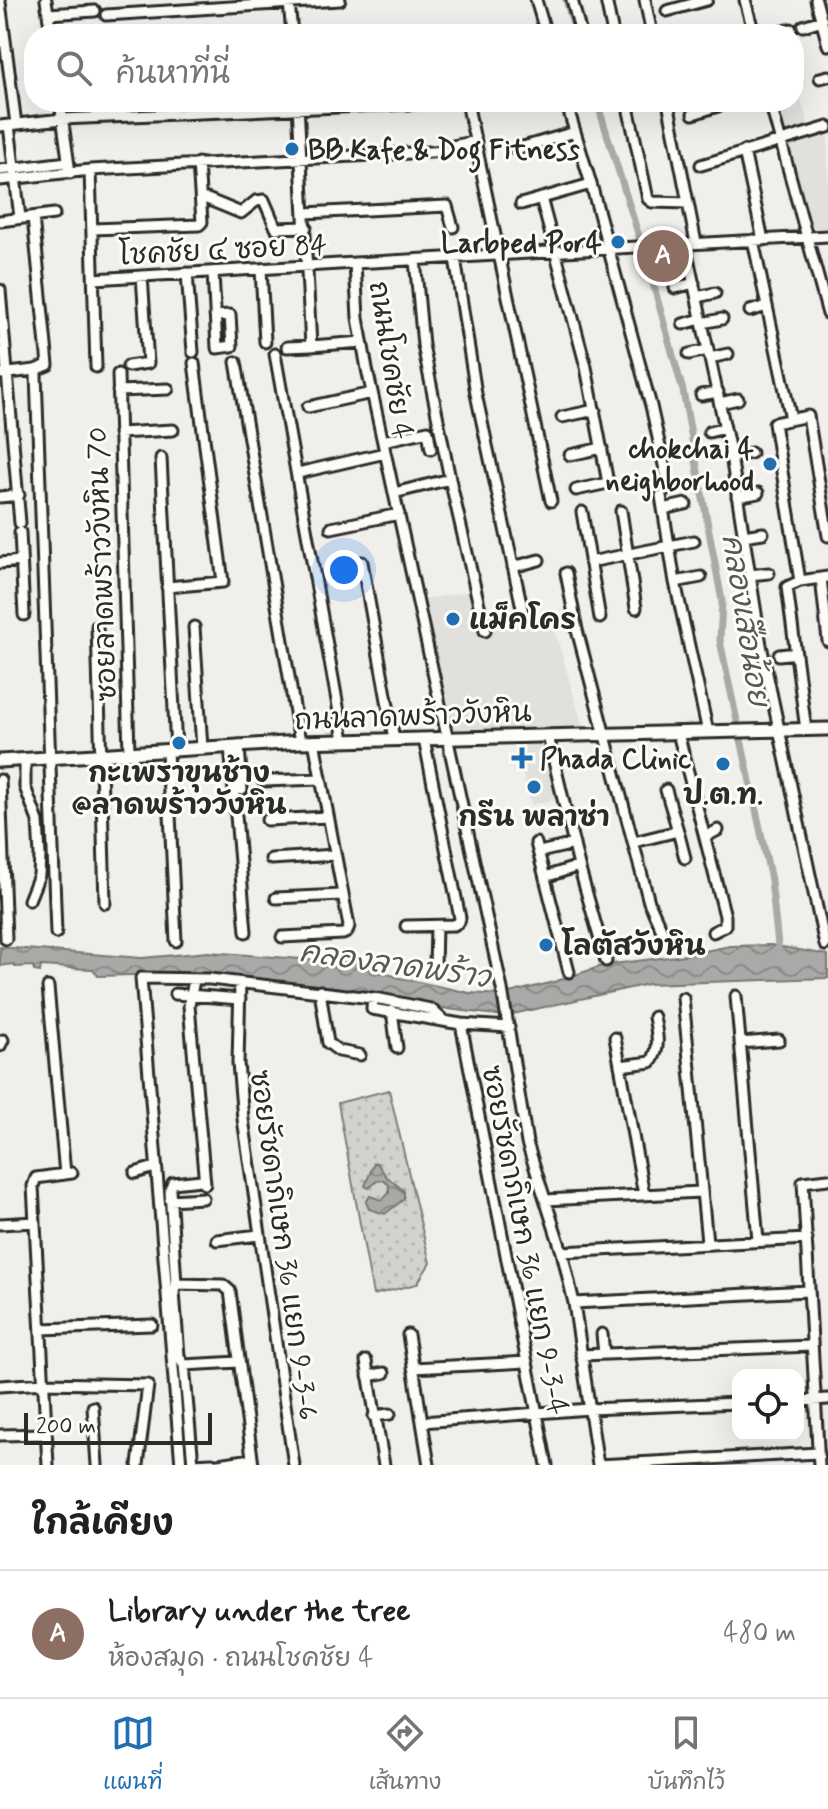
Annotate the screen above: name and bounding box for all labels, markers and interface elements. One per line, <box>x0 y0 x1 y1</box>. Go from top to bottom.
search box <box>24 24 804 112</box>
icon: search <box>52 46 96 90</box>
text: ค้นหาที่นี่ <box>116 55 230 94</box>
place label: BB Kafe & Dog Fitness <box>308 133 580 173</box>
marker: BB Kafe & Dog Fitness <box>283 140 301 158</box>
street label: โชคชัย ๔ ซอย 84 <box>118 225 328 275</box>
place label: Larbped Por4 <box>441 226 603 263</box>
pin: A <box>637 226 689 286</box>
marker: Larbped Por4 <box>609 233 627 251</box>
street label: ถนนโชคชัย 4 <box>359 278 423 442</box>
street label: ซอยลาดพร้าววังหิน 70 <box>78 426 127 702</box>
place label: chokchai 4 neighborhood <box>606 432 755 502</box>
marker: chokchai 4 neighborhood <box>761 455 779 473</box>
water label: คลองเสือน้อย <box>712 531 779 711</box>
your location <box>324 550 364 590</box>
place label: แม็คโคร <box>469 601 576 640</box>
marker: แม็คโคร <box>444 610 462 628</box>
street label: ถนนลาดพร้าววังหิน <box>294 693 532 740</box>
marker: กะเพราขุนช้าง @ลาดพร้าววังหิน <box>170 734 188 752</box>
place label: Phada Clinic <box>540 742 691 779</box>
marker: Phada Clinic <box>511 747 533 769</box>
place label: กะเพราขุนช้าง @ลาดพร้าววังหิน <box>71 754 287 825</box>
marker: ป.ต.ท. <box>714 755 732 773</box>
marker: กรีน พลาซ่า <box>525 778 543 796</box>
place label: ป.ต.ท. <box>683 778 763 815</box>
place label: กรีน พลาซ่า <box>458 799 610 837</box>
place label: โลตัสวังหิน <box>561 927 706 966</box>
water label: คลองลาดพร้าว <box>297 932 494 998</box>
marker: โลตัสวังหิน <box>537 936 555 954</box>
street label: ซอยรัชดาภิเษก 36 แยก 9-3-4 <box>472 1063 576 1418</box>
street label: ซอยรัชดาภิเษก 36 แยก 9-3-6 <box>240 1068 325 1423</box>
map controls <box>732 1369 804 1441</box>
button: locate <box>732 1369 804 1441</box>
scale bar <box>24 1409 212 1445</box>
text: 200 m <box>36 1413 96 1441</box>
text: ใกล้เคียง <box>32 1502 174 1547</box>
text: Library under the tree <box>108 1592 410 1631</box>
text: A <box>49 1617 67 1651</box>
text: 480 m <box>723 1617 796 1651</box>
text: ห้องสมุด · ถนนโชคชัย 4 <box>108 1642 373 1676</box>
tab: แผนที่ <box>103 1711 162 1797</box>
tab: เส้นทาง <box>369 1711 441 1797</box>
tab: บันทึกไว้ <box>648 1711 725 1797</box>

